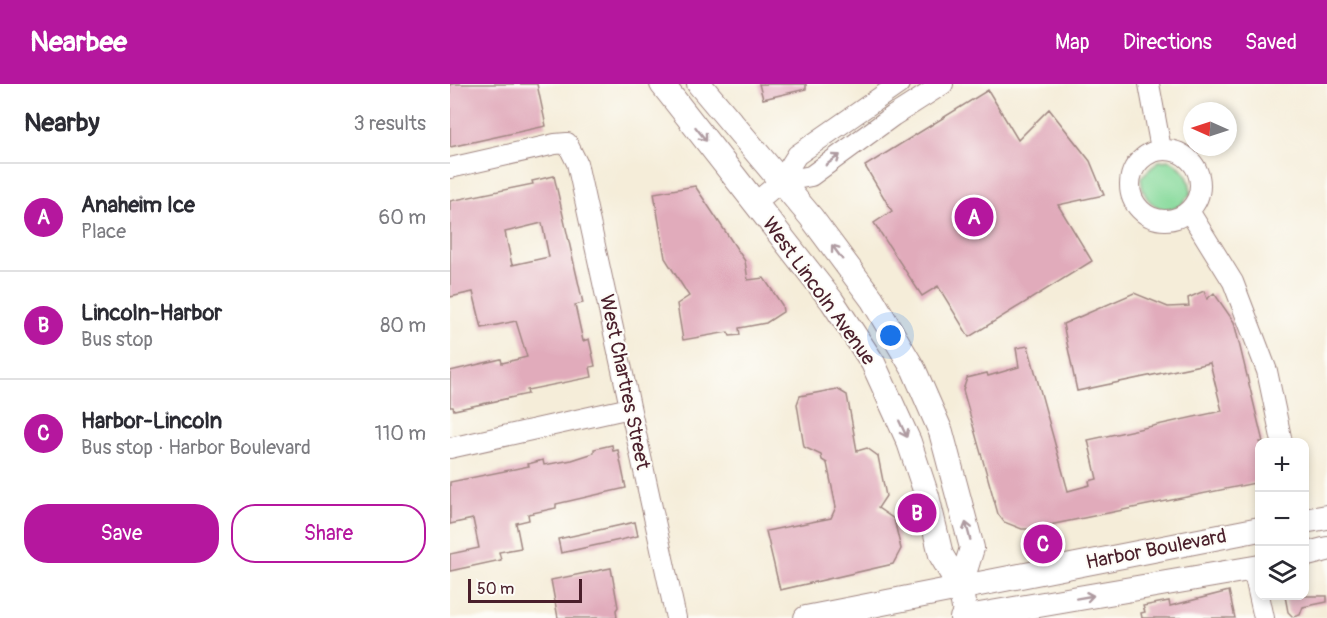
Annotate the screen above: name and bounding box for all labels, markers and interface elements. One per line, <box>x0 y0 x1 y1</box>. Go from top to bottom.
text: Nearbee <box>30 25 127 60</box>
text: Map <box>1055 29 1090 56</box>
text: Directions <box>1123 29 1212 56</box>
text: Saved <box>1245 29 1297 56</box>
north arrow <box>1183 102 1237 156</box>
text: Nearby <box>24 107 100 139</box>
text: 3 results <box>354 111 426 136</box>
one-way arrow <box>694 125 707 141</box>
one-way arrow <box>825 154 841 167</box>
text: Anaheim Ice <box>81 191 195 219</box>
pin: A <box>954 194 994 240</box>
text: A <box>37 205 50 230</box>
text: 60 m <box>379 205 426 230</box>
street label: West Lincoln Avenue <box>757 212 881 370</box>
text: Place <box>81 219 126 244</box>
one-way arrow <box>831 244 843 260</box>
street label: West Chartres Street <box>594 292 656 473</box>
text: Lincoln-Harbor <box>81 299 222 327</box>
text: B <box>38 313 49 338</box>
text: 80 m <box>380 313 426 338</box>
your location <box>876 321 905 350</box>
text: Bus stop <box>81 327 153 352</box>
text: Harbor-Lincoln <box>81 407 222 435</box>
one-way arrow <box>898 420 910 438</box>
text: C <box>37 421 50 446</box>
text: 110 m <box>375 421 426 446</box>
text: Bus stop · Harbor Boulevard <box>81 435 311 460</box>
map controls <box>1255 438 1309 600</box>
button: + <box>1255 438 1309 492</box>
pin: B <box>898 490 936 536</box>
button: − <box>1255 492 1309 546</box>
button: Save <box>24 504 219 563</box>
button: Share <box>231 504 426 563</box>
one-way arrow <box>961 522 973 541</box>
pin: C <box>1024 522 1062 566</box>
street label: Harbor Boulevard <box>1084 523 1228 575</box>
button: layers <box>1255 546 1309 600</box>
scale bar <box>468 576 582 604</box>
text: 50 m <box>477 579 514 599</box>
one-way arrow <box>1075 591 1095 602</box>

